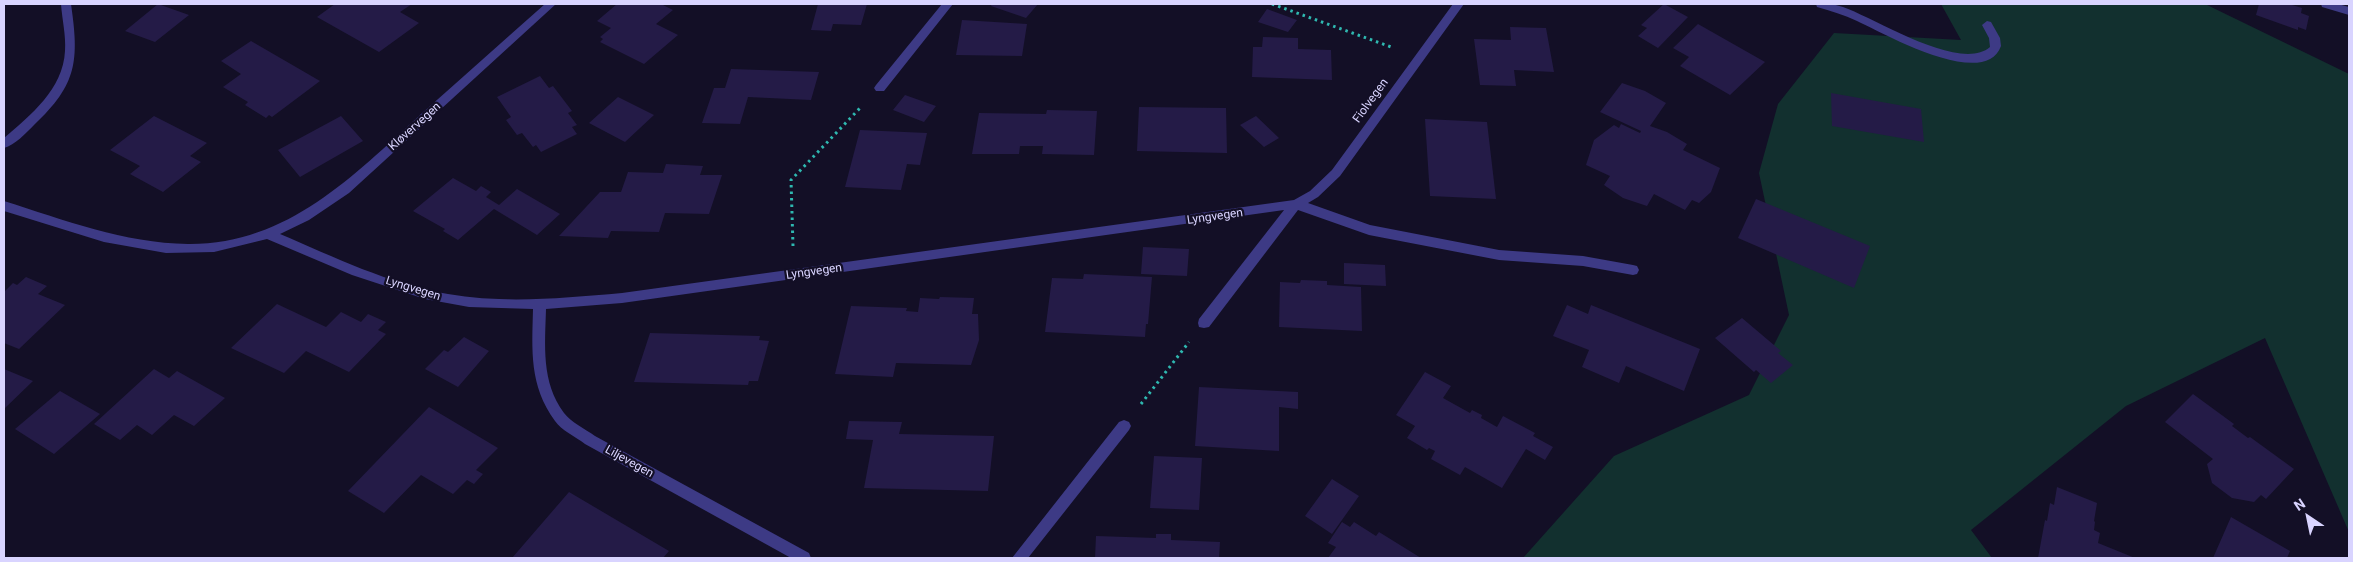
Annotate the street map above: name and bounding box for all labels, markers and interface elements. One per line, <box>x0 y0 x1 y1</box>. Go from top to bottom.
street label: Fiolvegen <box>1350 76 1392 126</box>
street label: Kløvervegen <box>386 100 444 154</box>
street label: Lyngvegen <box>1186 206 1244 228</box>
street label: Lyngvegen <box>785 261 843 283</box>
street label: Lyngvegen <box>384 274 442 304</box>
street label: Liljevegen <box>602 443 656 481</box>
north arrow <box>2283 492 2333 542</box>
text: N <box>2291 495 2308 514</box>

